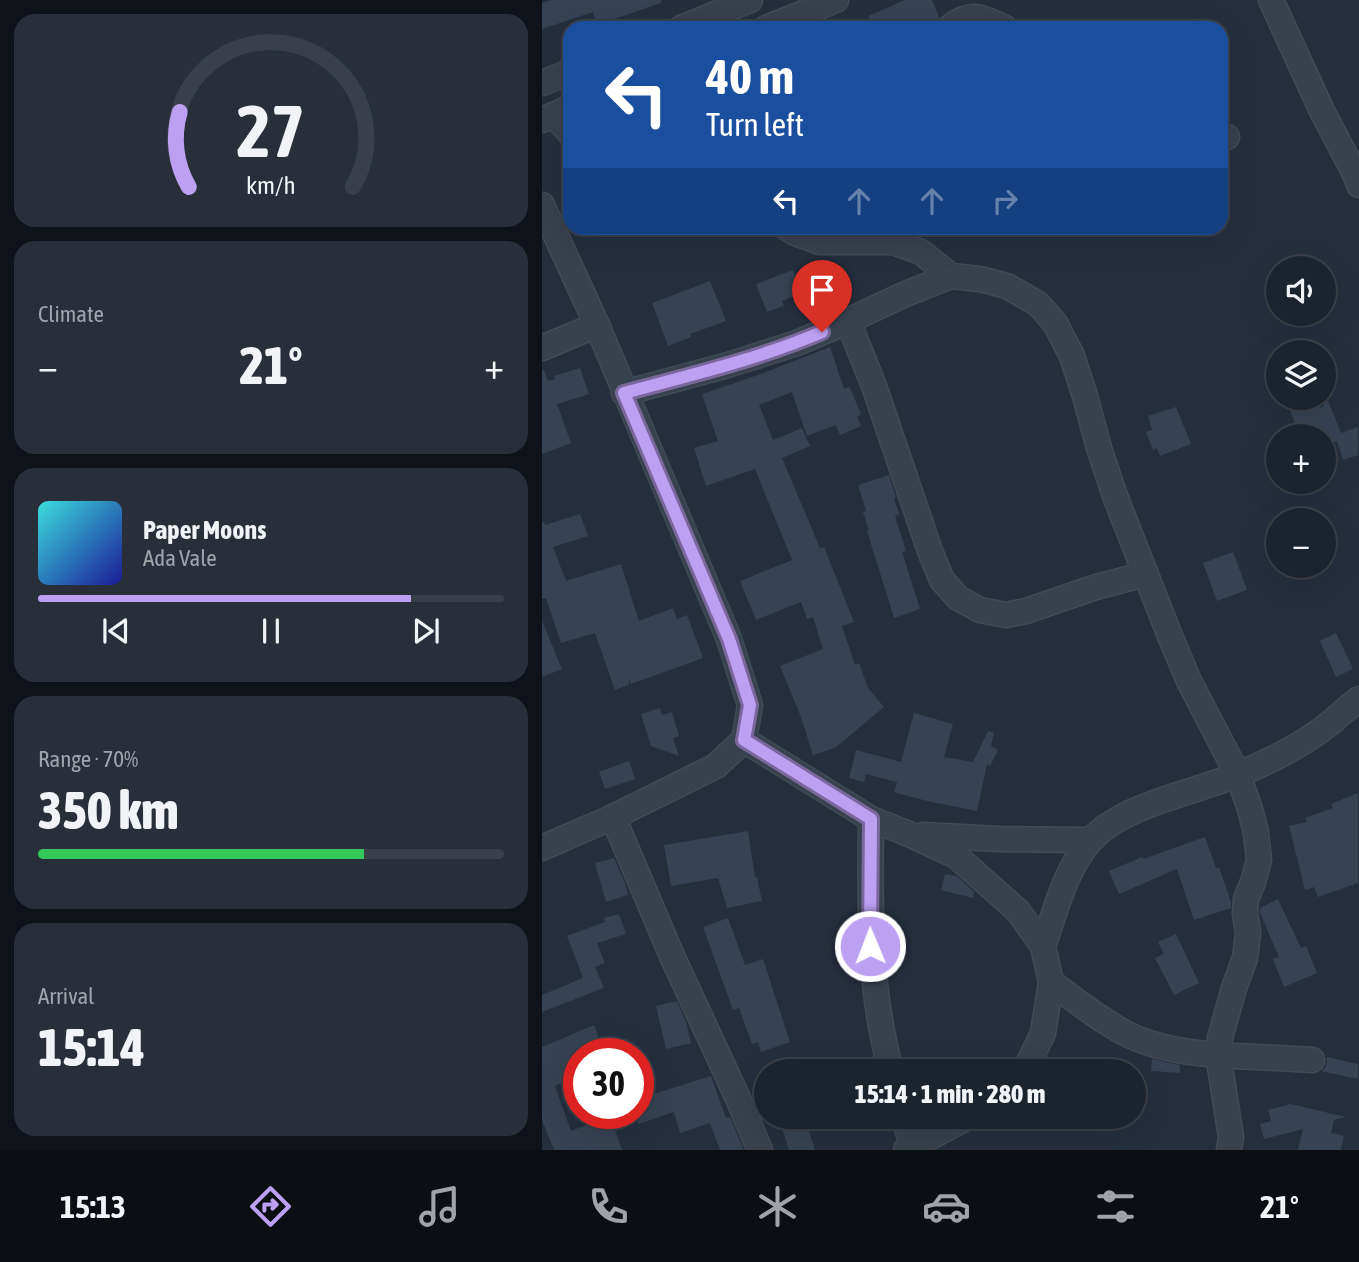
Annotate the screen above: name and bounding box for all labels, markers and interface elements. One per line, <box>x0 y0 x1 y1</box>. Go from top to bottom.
text: 40 m <box>706 48 794 104</box>
icon: left <box>591 49 682 140</box>
text: 27 <box>237 89 305 172</box>
text: Turn left <box>706 106 804 143</box>
text: km/h <box>246 170 296 198</box>
icon: left <box>767 182 805 220</box>
icon: ahead <box>840 182 878 220</box>
icon: ahead <box>913 182 951 220</box>
icon: right <box>986 182 1024 220</box>
map controls <box>1266 256 1336 578</box>
button: sound <box>1266 256 1336 326</box>
pin <box>792 260 852 332</box>
icon: arrive <box>803 271 841 309</box>
text: Climate <box>38 301 104 327</box>
text: 21° <box>239 335 303 395</box>
button: layers <box>1266 340 1336 410</box>
text: − <box>38 344 58 387</box>
text: + <box>484 344 504 387</box>
button: + <box>1266 424 1336 494</box>
button: − <box>1266 508 1336 578</box>
text: Paper Moons <box>143 515 266 545</box>
text: Ada Vale <box>143 545 217 571</box>
icon: previous <box>97 612 135 650</box>
icon: pause <box>252 612 290 650</box>
icon: next <box>407 612 445 650</box>
text: Range · 70% <box>38 746 138 772</box>
text: 350 km <box>38 780 179 840</box>
position arrow <box>833 909 907 983</box>
text: Arrival <box>38 983 94 1009</box>
text: 15:14 <box>38 1017 145 1077</box>
speed limit sign: 30 <box>563 1038 654 1129</box>
text: 15:14 · 1 min · 280 m <box>855 1079 1045 1109</box>
icon: directions <box>246 1182 295 1231</box>
icon: music <box>415 1182 464 1231</box>
icon: phone <box>584 1182 633 1231</box>
icon: climate <box>753 1182 802 1231</box>
icon: car <box>922 1182 971 1231</box>
icon: filters <box>1091 1182 1140 1231</box>
text: 15:13 <box>60 1188 126 1225</box>
text: 21° <box>1260 1188 1299 1225</box>

